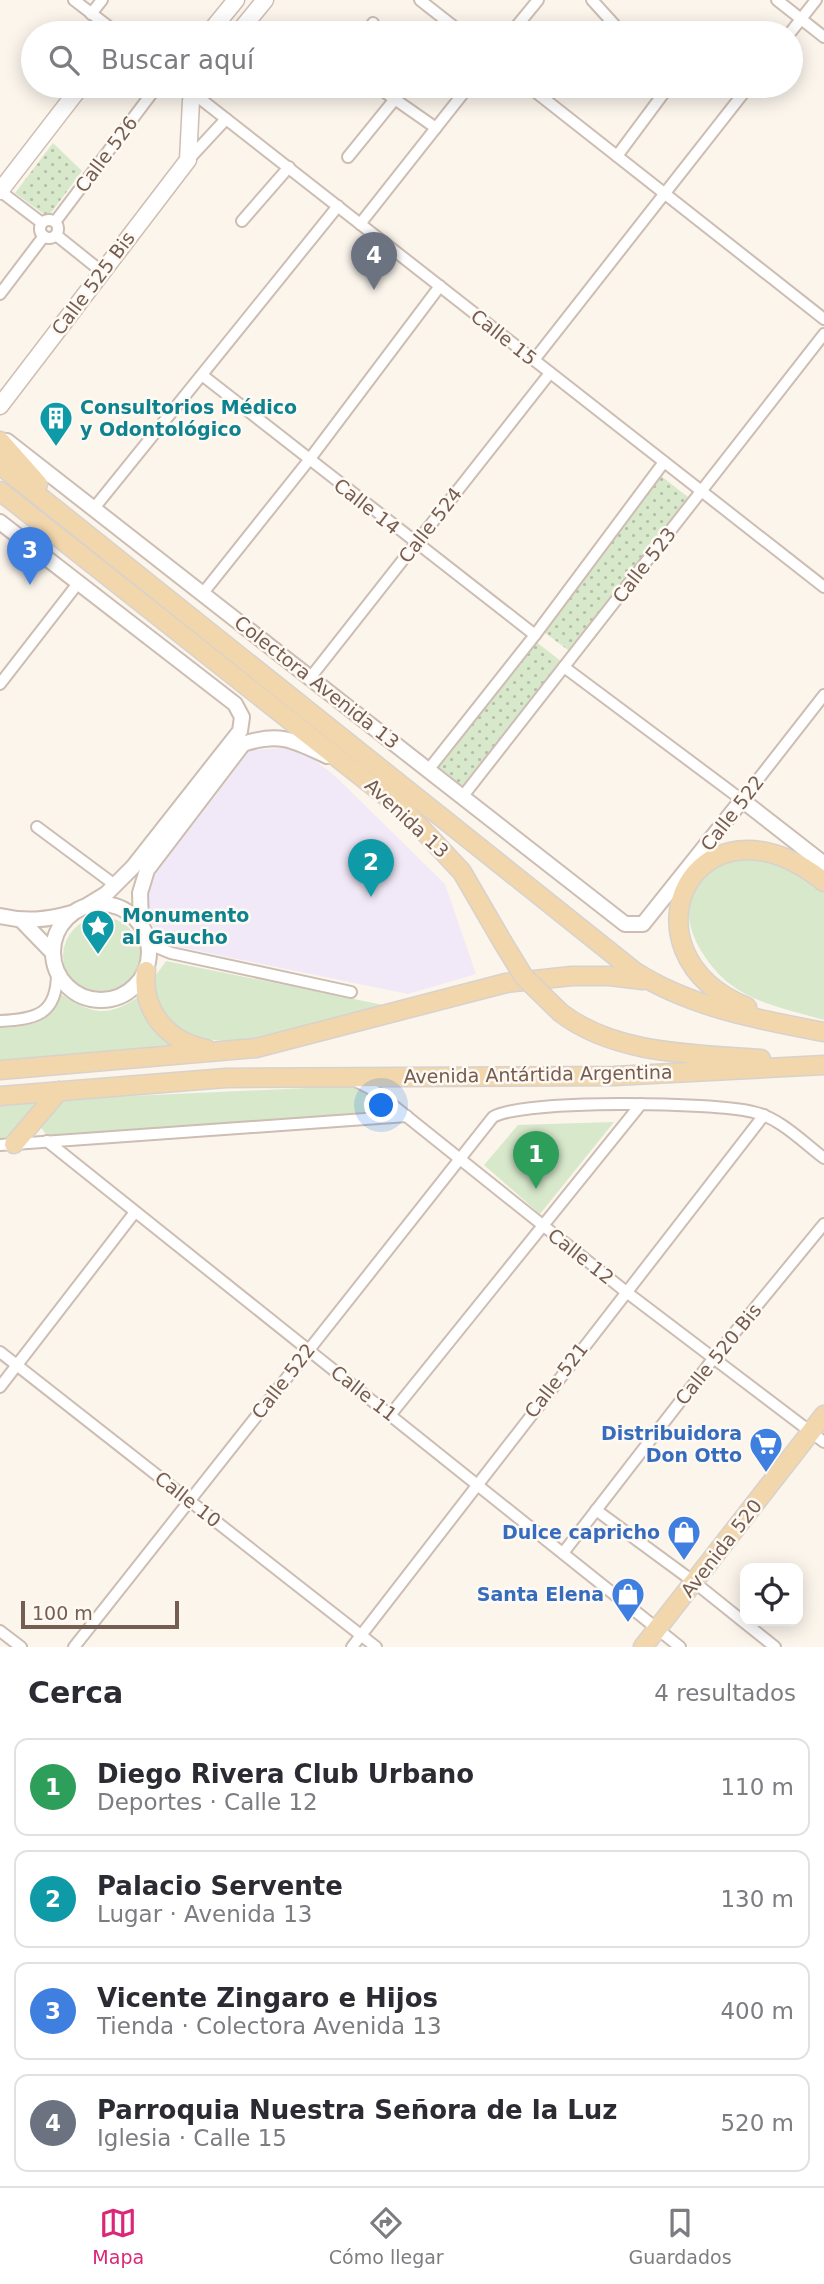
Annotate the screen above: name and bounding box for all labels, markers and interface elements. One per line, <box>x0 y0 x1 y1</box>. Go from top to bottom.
search box <box>21 21 803 98</box>
icon: search <box>45 41 83 79</box>
text: Buscar aquí <box>101 45 254 75</box>
street label: Calle 526 <box>70 112 142 196</box>
street label: Calle 525 Bis <box>47 227 139 339</box>
pin: 4 <box>351 232 397 290</box>
street label: Calle 15 <box>467 305 541 369</box>
place label: Consultorios Médico y Odontológico <box>80 396 297 440</box>
building icon: Consultorios Médico y Odontológico <box>37 399 75 448</box>
street label: Calle 14 <box>330 474 404 538</box>
street label: Calle 524 <box>394 483 466 567</box>
street label: Calle 523 <box>608 523 680 607</box>
pin: 3 <box>7 527 53 585</box>
street label: Colectora Avenida 13 <box>230 611 404 753</box>
street label: Calle 522 <box>696 771 768 855</box>
street label: Avenida 13 <box>361 774 453 862</box>
pin: 2 <box>348 839 394 897</box>
place label: Monumento al Gaucho <box>122 904 249 948</box>
place icon: Monumento al Gaucho <box>79 907 117 956</box>
street label: Avenida Antártida Argentina <box>403 1061 673 1087</box>
your location <box>364 1088 398 1122</box>
pin: 1 <box>513 1131 559 1189</box>
street label: Calle 12 <box>544 1224 618 1288</box>
street label: Calle 520 Bis <box>671 1299 765 1409</box>
street label: Calle 521 <box>520 1338 592 1422</box>
street label: Calle 522 <box>247 1339 319 1423</box>
street label: Calle 11 <box>327 1361 401 1425</box>
place label: Distribuidora Don Otto <box>601 1422 742 1466</box>
supermarket icon: Distribuidora Don Otto <box>747 1425 785 1474</box>
street label: Calle 10 <box>151 1467 225 1531</box>
street label: Avenida 520 <box>676 1495 766 1601</box>
shop icon: Dulce capricho <box>665 1513 703 1562</box>
place label: Dulce capricho <box>502 1521 660 1543</box>
map controls <box>740 1563 803 1626</box>
button: locate <box>740 1563 803 1626</box>
shop icon: Santa Elena <box>609 1575 647 1624</box>
place label: Santa Elena <box>477 1583 604 1605</box>
scale bar <box>21 1598 178 1630</box>
text: 100 m <box>32 1602 93 1624</box>
text: Cerca <box>28 1675 123 1710</box>
text: 4 resultados <box>654 1680 796 1706</box>
text: Diego Rivera Club Urbano <box>97 1759 474 1789</box>
text: 1 <box>45 1774 61 1800</box>
text: 110 m <box>720 1774 794 1800</box>
text: Deportes · Calle 12 <box>97 1789 318 1815</box>
text: Palacio Servente <box>97 1871 343 1901</box>
text: 2 <box>45 1886 61 1912</box>
text: 130 m <box>720 1886 794 1912</box>
text: Lugar · Avenida 13 <box>97 1901 312 1927</box>
text: Vicente Zingaro e Hijos <box>97 1983 438 2013</box>
text: 3 <box>45 1998 61 2024</box>
text: 400 m <box>720 1998 794 2024</box>
text: Tienda · Colectora Avenida 13 <box>97 2013 442 2039</box>
text: Parroquia Nuestra Señora de la Luz <box>97 2095 617 2125</box>
text: 4 <box>45 2110 61 2136</box>
text: 520 m <box>720 2110 794 2136</box>
text: Iglesia · Calle 15 <box>97 2125 287 2151</box>
tab: Mapa <box>92 2204 144 2268</box>
tab: Cómo llegar <box>329 2204 444 2268</box>
tab: Guardados <box>628 2204 732 2268</box>

